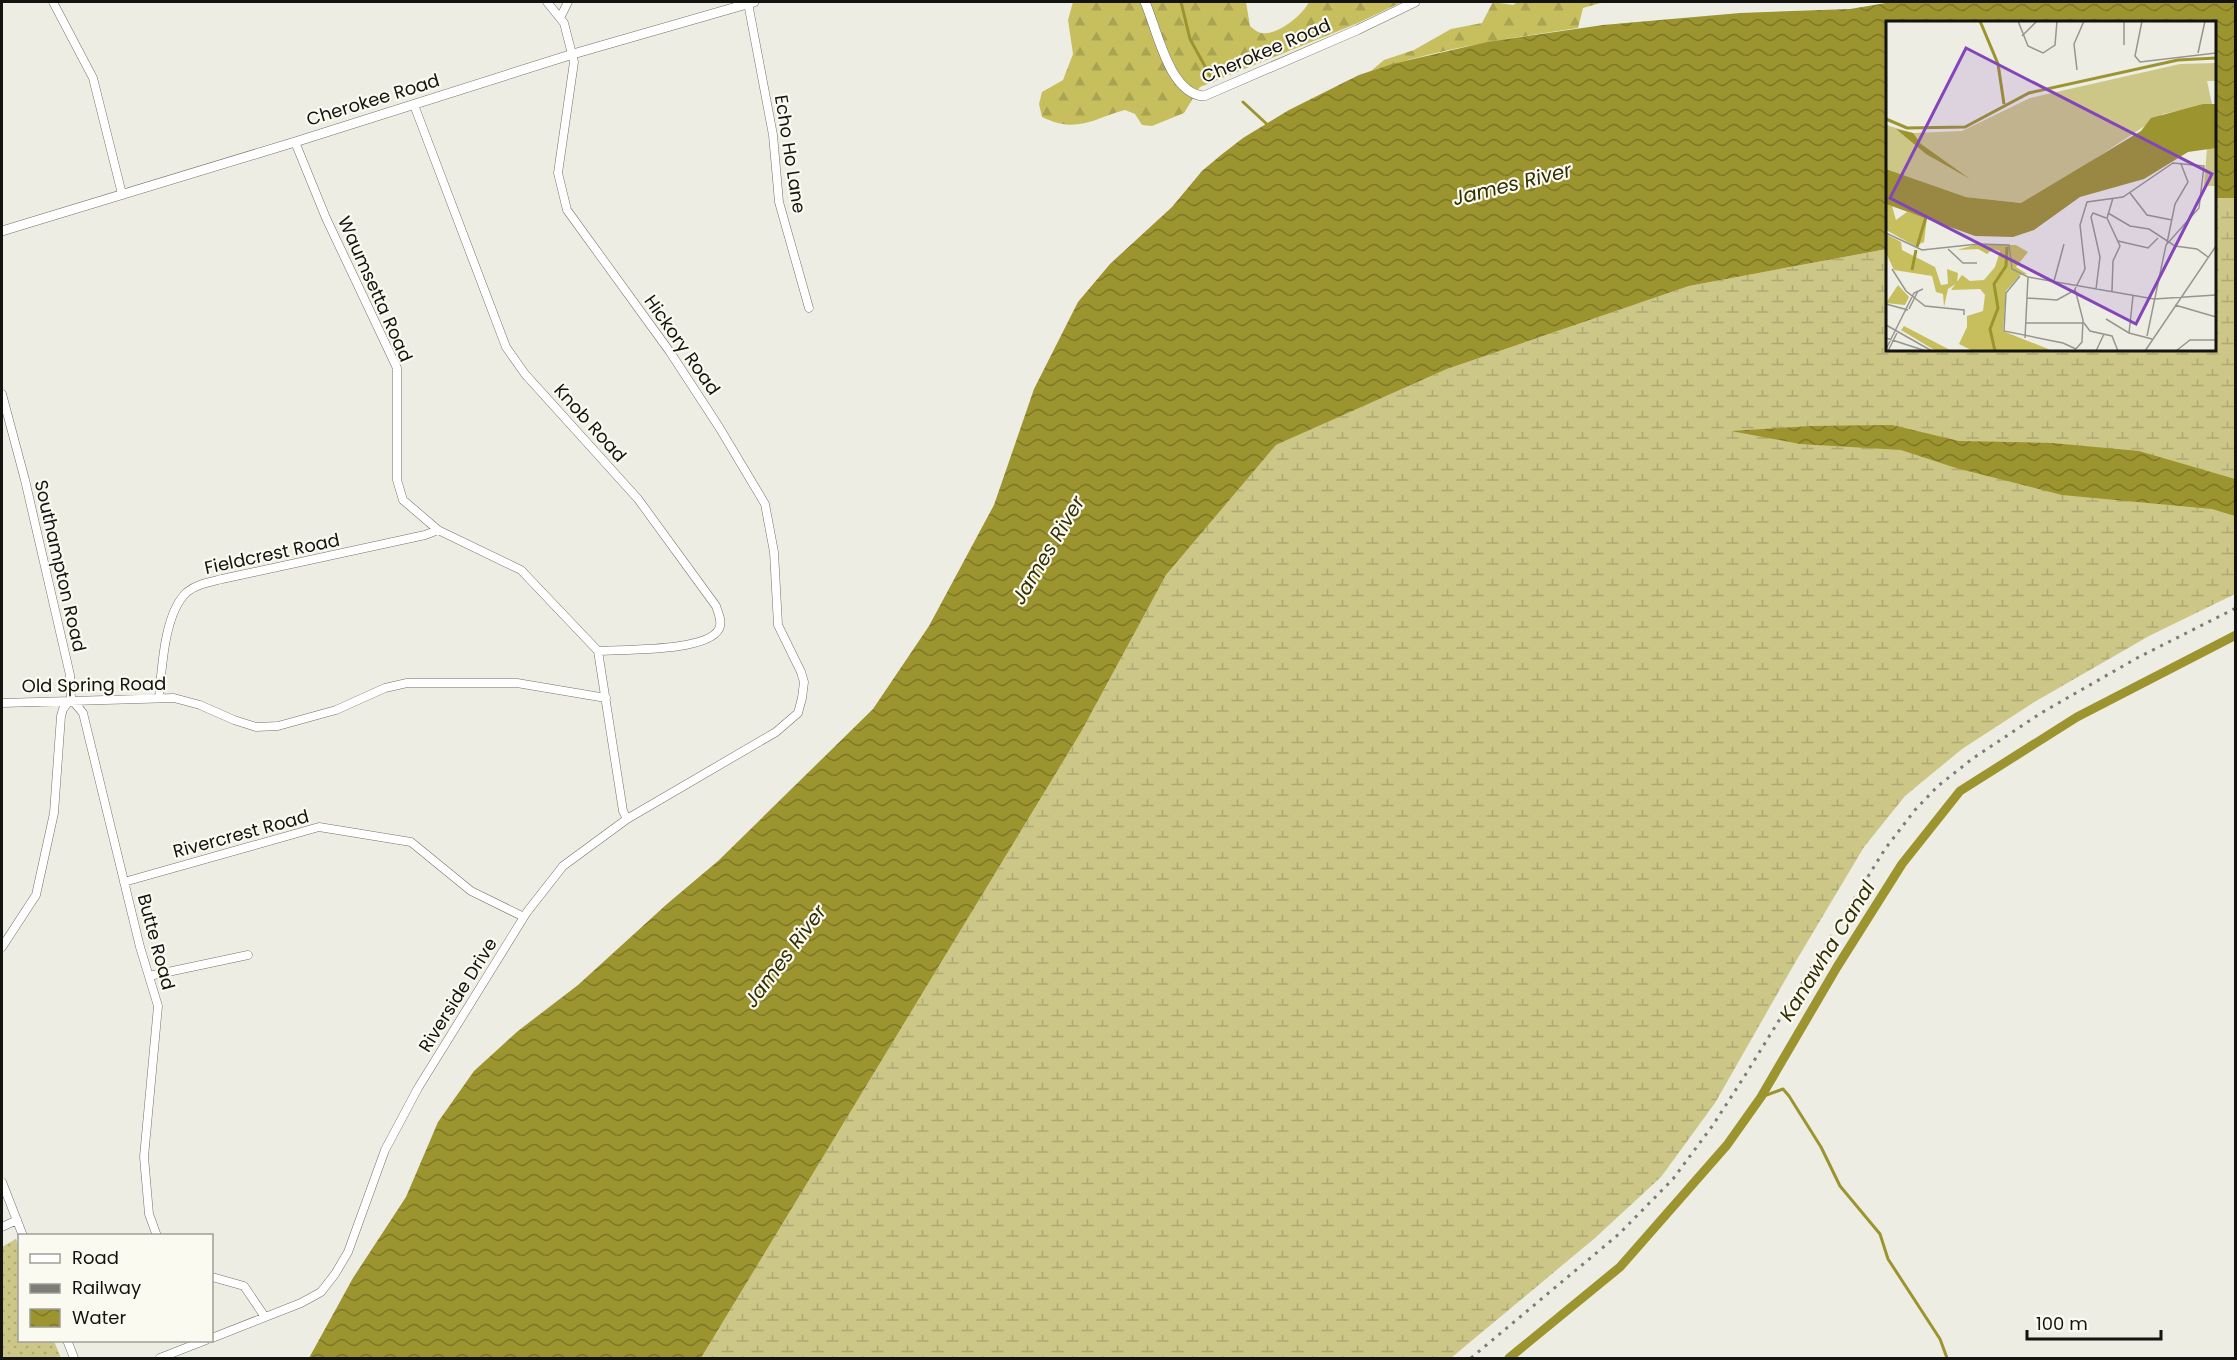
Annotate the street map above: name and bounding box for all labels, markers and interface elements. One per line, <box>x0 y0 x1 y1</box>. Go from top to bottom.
street label: Cherokee Road <box>1197 12 1334 89</box>
inset map <box>1886 21 2216 351</box>
street label: Cherokee Road <box>303 67 443 132</box>
street label: Echo Ho Lane <box>769 93 812 215</box>
water label: James River <box>1450 156 1575 212</box>
street label: Waumsetta Road <box>332 212 419 366</box>
street label: Hickory Road <box>639 290 726 400</box>
street label: Knob Road <box>548 378 632 467</box>
street label: Southampton Road <box>29 477 92 654</box>
water label: James River <box>1005 490 1092 609</box>
street label: Fieldcrest Road <box>202 527 342 580</box>
street label: Old Spring Road <box>21 671 167 698</box>
street label: Rivercrest Road <box>170 803 312 864</box>
water label: Kanawha Canal <box>1773 875 1881 1027</box>
street label: Butte Road <box>132 891 181 993</box>
water label: James River <box>737 899 833 1013</box>
street label: Riverside Drive <box>412 933 503 1057</box>
legend <box>18 1234 213 1342</box>
text: Road <box>72 1245 119 1270</box>
text: Railway <box>72 1275 141 1300</box>
scale bar <box>2027 1303 2160 1341</box>
text: Water <box>72 1305 126 1330</box>
text: 100 m <box>2036 1311 2088 1336</box>

